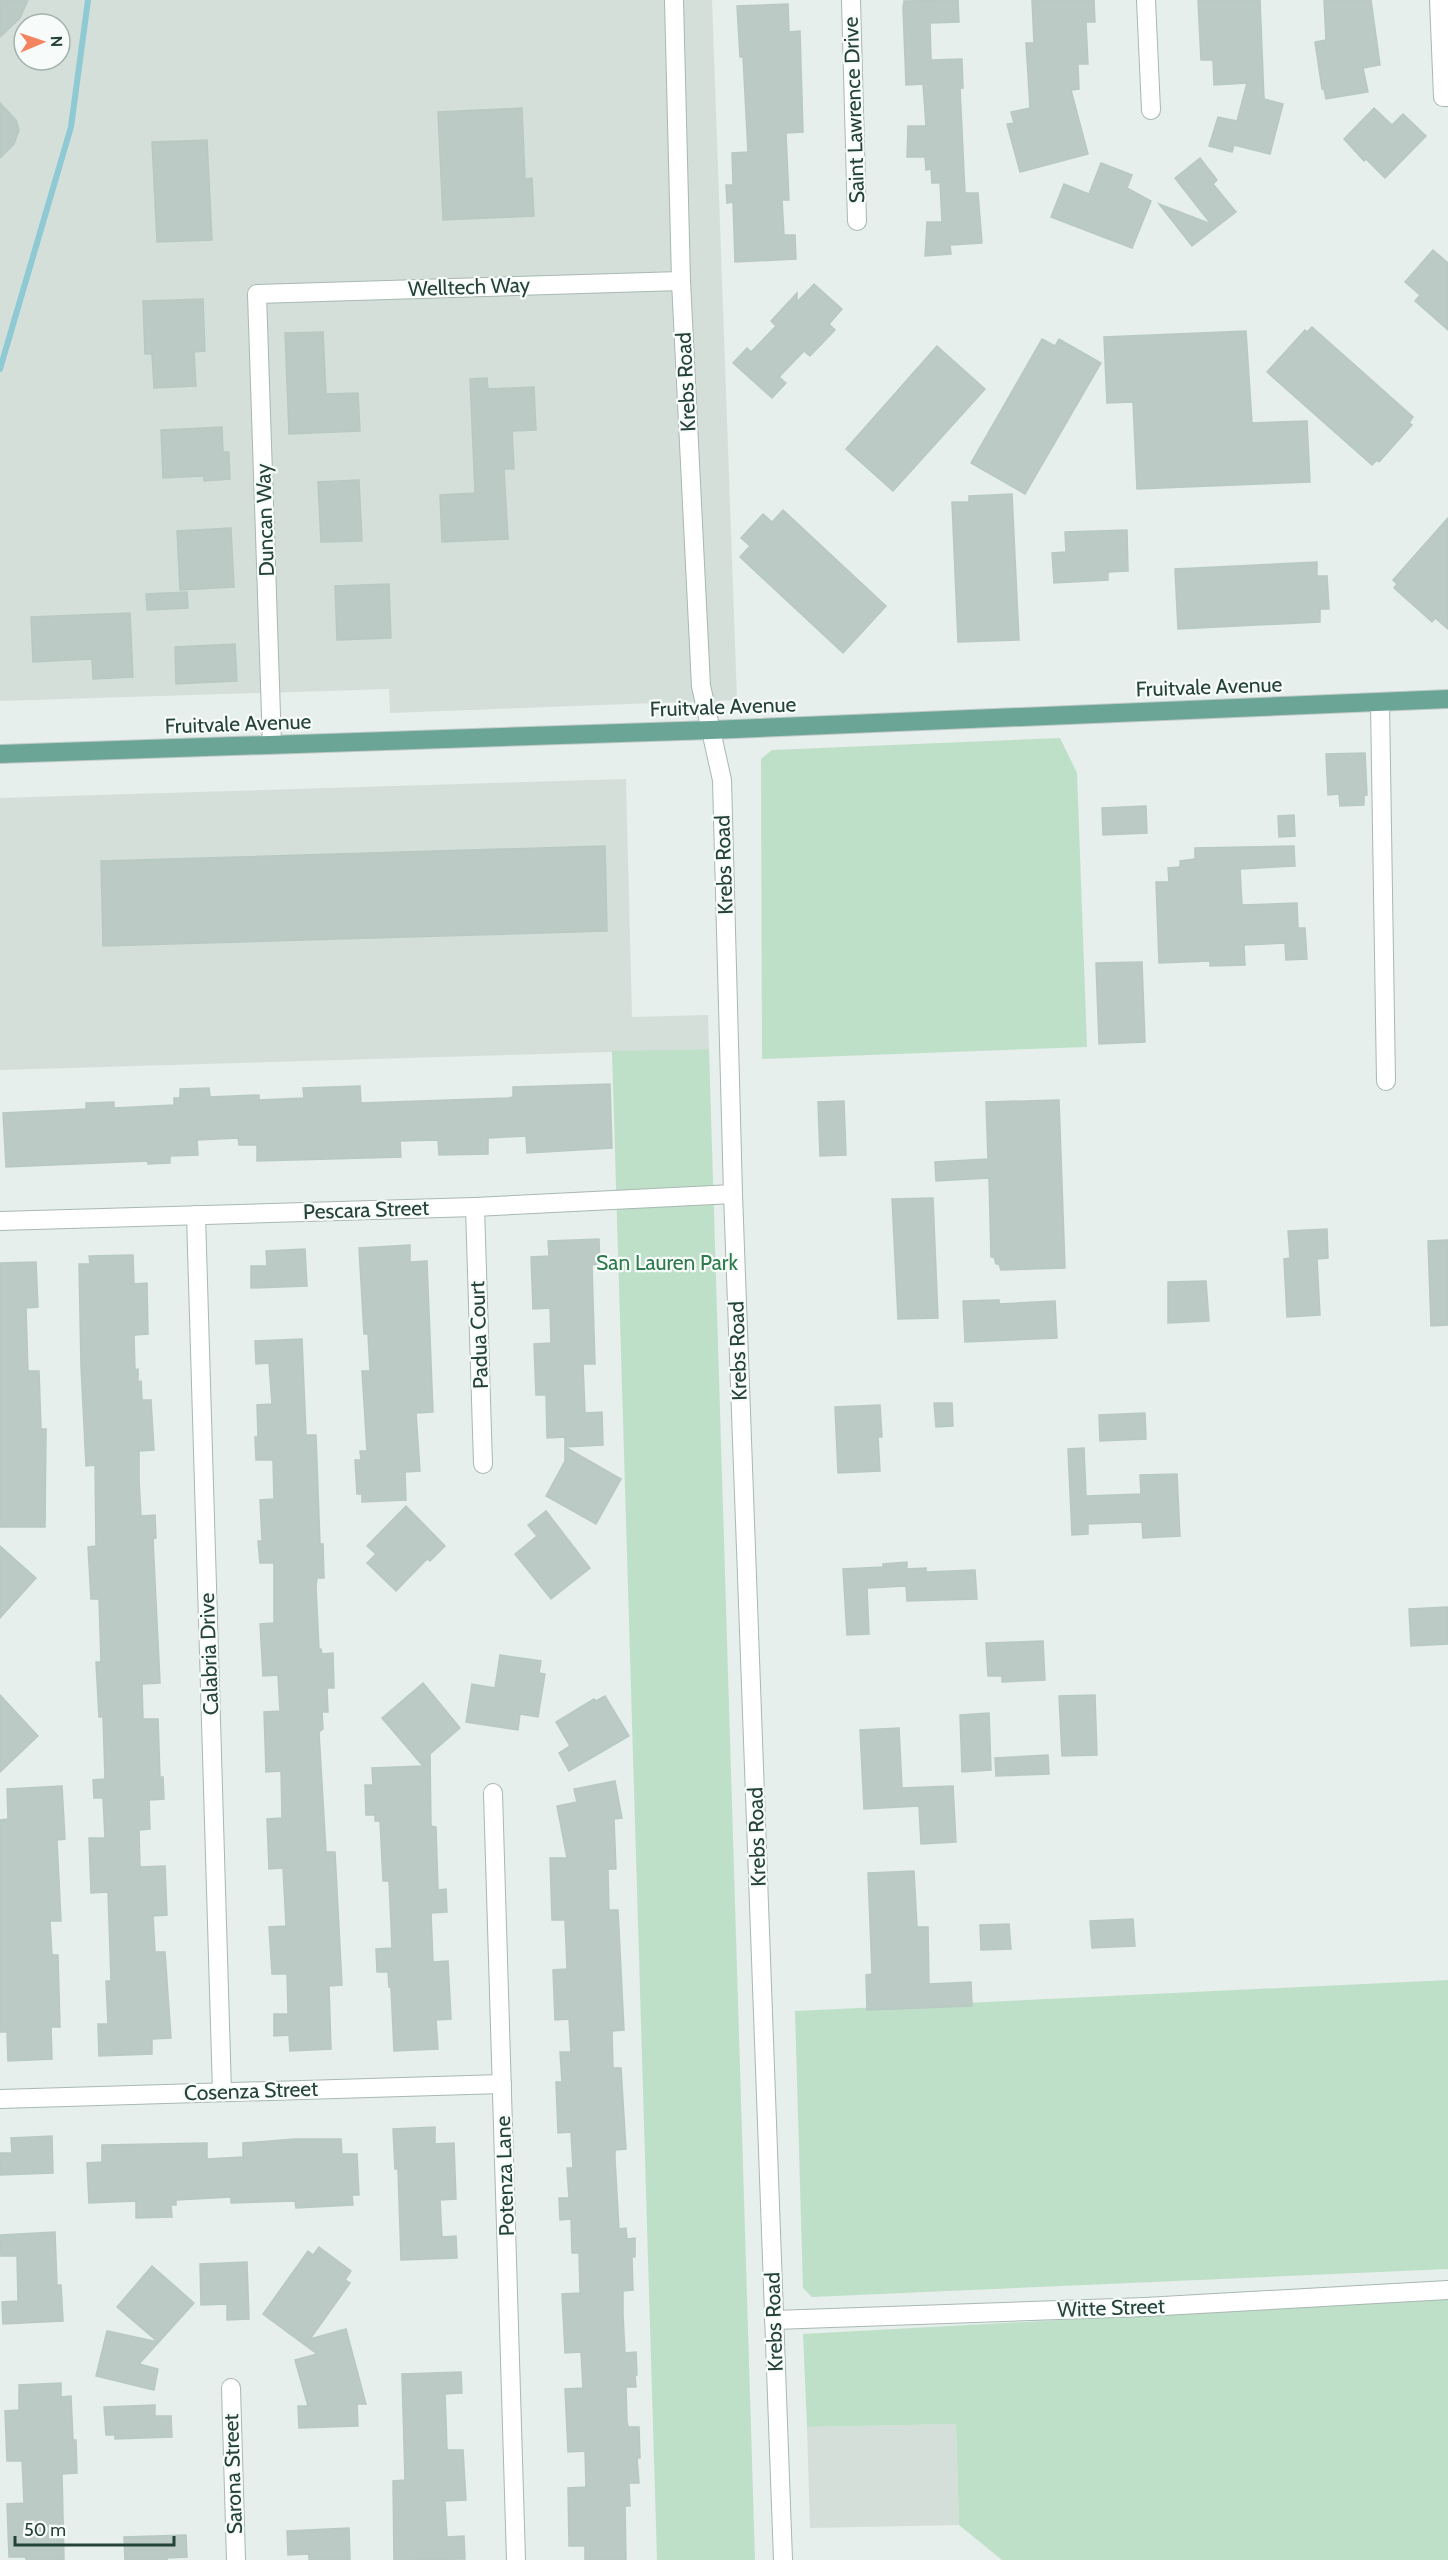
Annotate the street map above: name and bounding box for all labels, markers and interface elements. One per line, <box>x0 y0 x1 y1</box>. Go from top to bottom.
north arrow <box>12 12 72 72</box>
street label: Saint Lawrence Drive <box>838 16 869 204</box>
text: N <box>47 36 66 47</box>
street label: Welltech Way <box>407 272 531 301</box>
street label: Krebs Road <box>670 332 701 432</box>
street label: Duncan Way <box>250 463 279 577</box>
street label: Fruitvale Avenue <box>1135 671 1283 702</box>
street label: Fruitvale Avenue <box>649 691 797 722</box>
street label: Fruitvale Avenue <box>164 708 312 739</box>
street label: Krebs Road <box>709 815 738 915</box>
street label: Pescara Street <box>303 1195 429 1224</box>
park label: San Lauren Park <box>596 1250 739 1275</box>
street label: Padua Court <box>464 1281 493 1390</box>
street label: Krebs Road <box>723 1301 752 1401</box>
street label: Calabria Drive <box>194 1592 223 1716</box>
street label: Krebs Road <box>742 1787 771 1887</box>
street label: Cosenza Street <box>184 2076 318 2105</box>
street label: Potenza Lane <box>490 2115 519 2237</box>
street label: Krebs Road <box>759 2272 788 2372</box>
street label: Witte Street <box>1057 2293 1165 2322</box>
street label: Sarona Street <box>218 2413 247 2535</box>
scale bar <box>15 2509 174 2547</box>
text: 50 m <box>24 2519 66 2541</box>

